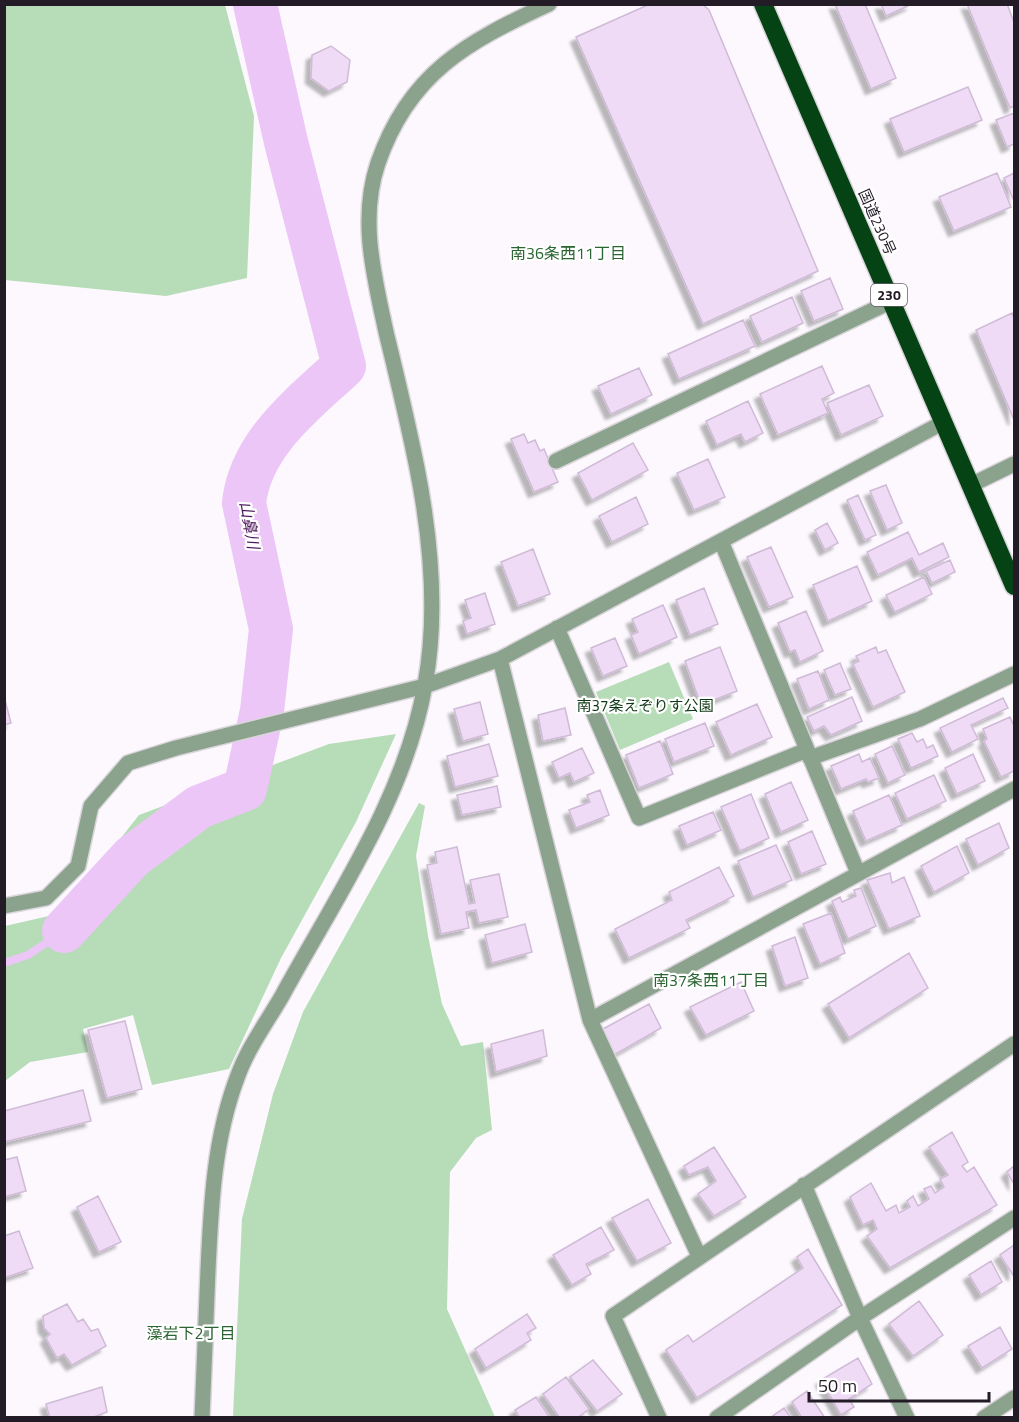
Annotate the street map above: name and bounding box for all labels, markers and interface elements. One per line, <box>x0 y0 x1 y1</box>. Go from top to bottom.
street label: 国道230号 <box>853 185 902 259</box>
district label: 南36条西11丁目 <box>510 241 626 265</box>
road number: 230 <box>871 284 907 306</box>
water label: 山鼻川 <box>234 499 266 553</box>
park label: 南37条えぞりす公園 <box>577 694 713 717</box>
district label: 南37条西11丁目 <box>653 968 769 992</box>
district label: 藻岩下2丁目 <box>147 1321 235 1345</box>
scale bar <box>809 1365 989 1403</box>
text: 50 m <box>818 1372 857 1399</box>

